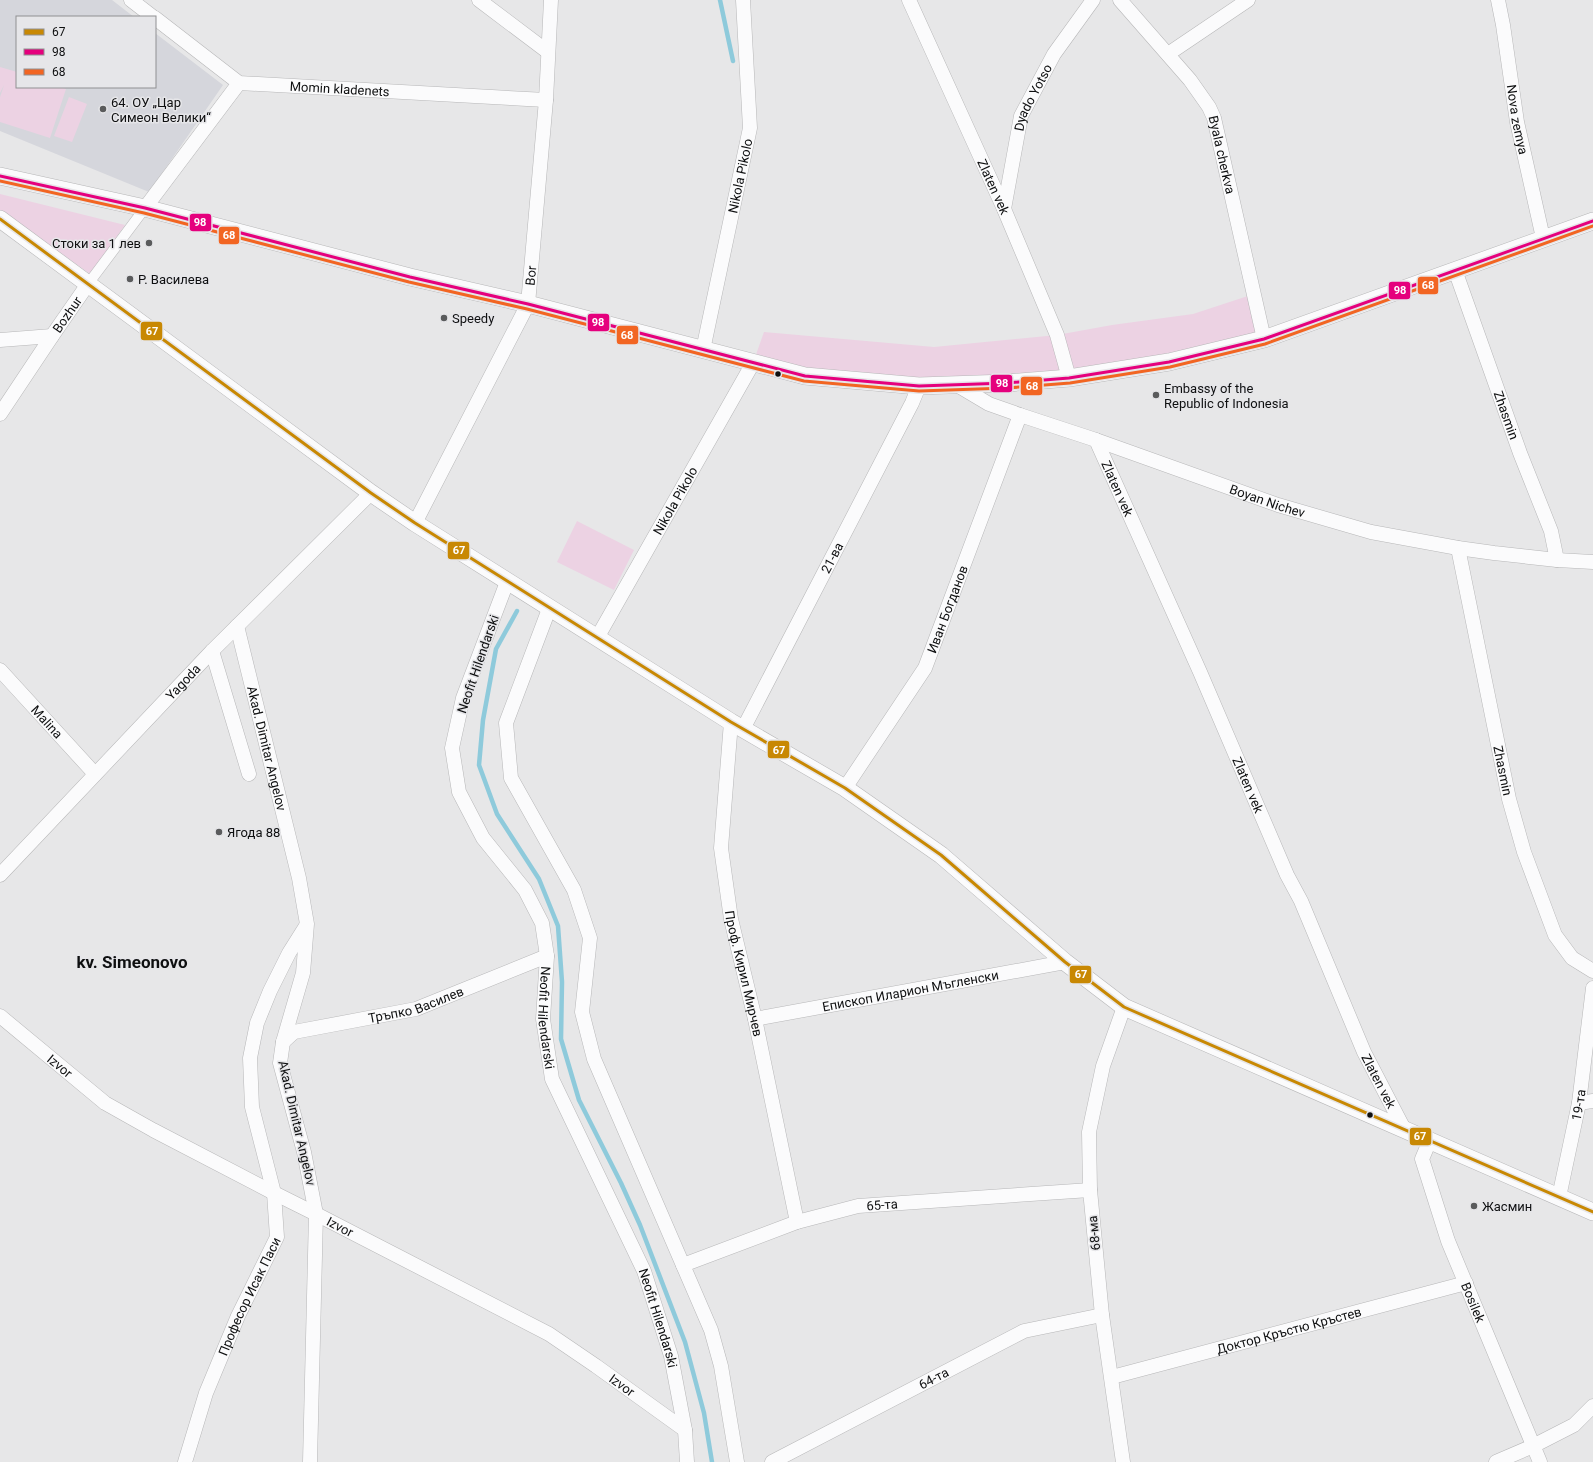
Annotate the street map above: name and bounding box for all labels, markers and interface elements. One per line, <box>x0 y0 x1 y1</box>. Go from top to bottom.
legend <box>16 16 156 88</box>
text: 67 <box>52 25 66 39</box>
text: 98 <box>52 45 66 59</box>
street label: Dyado Yotso <box>1011 61 1055 132</box>
text: 68 <box>52 65 66 79</box>
street label: Momin kladenets <box>289 78 390 99</box>
street label: Nova zemya <box>1504 83 1532 156</box>
place label: 64. ОУ „Цар Симеон Велики“ <box>111 95 211 125</box>
marker: 64. ОУ „Цар Симеон Велики“ <box>98 104 108 114</box>
street label: Byala cherkva <box>1206 114 1238 195</box>
street label: Nikola Pikolo <box>725 137 755 215</box>
street label: Zlaten vek <box>975 157 1013 217</box>
line badge: 98 <box>189 213 212 232</box>
text: 98 <box>194 216 206 229</box>
line badge: 68 <box>218 226 240 245</box>
text: 68 <box>223 229 235 242</box>
place label: Стоки за 1 лев <box>52 236 141 251</box>
marker: Стоки за 1 лев <box>144 238 154 248</box>
street label: Bor <box>522 264 539 286</box>
place label: Р. Василева <box>138 272 209 287</box>
marker: Р. Василева <box>125 274 135 284</box>
line badge: 68 <box>1417 276 1439 295</box>
text: 68 <box>1422 279 1434 292</box>
line badge: 98 <box>1388 281 1411 300</box>
text: 98 <box>1394 284 1406 297</box>
street label: Bozhur <box>49 293 85 335</box>
place label: Speedy <box>452 311 494 326</box>
marker: Speedy <box>439 313 449 323</box>
line badge: 98 <box>587 313 610 332</box>
text: 98 <box>592 316 604 329</box>
line badge: 67 <box>140 321 163 341</box>
text: 67 <box>146 325 158 338</box>
line badge: 68 <box>616 325 639 345</box>
text: 68 <box>621 329 633 342</box>
unlabelled marker <box>773 369 783 379</box>
line badge: 98 <box>990 374 1013 393</box>
line badge: 68 <box>1020 376 1043 396</box>
text: 98 <box>996 377 1008 390</box>
text: 68 <box>1026 380 1038 393</box>
place label: Embassy of the Republic of Indonesia <box>1164 381 1289 411</box>
street label: Zhasmin <box>1491 389 1522 441</box>
marker: Embassy of the Republic of Indonesia <box>1151 390 1161 400</box>
street label: Zlaten vek <box>1099 458 1137 519</box>
street label: Nikola Pikolo <box>650 464 700 537</box>
street label: Boyan Nichev <box>1228 481 1308 520</box>
street label: 21-ва <box>818 540 846 576</box>
line badge: 67 <box>447 541 470 560</box>
text: 67 <box>453 544 465 557</box>
street label: Иван Богданов <box>924 563 970 655</box>
street label: Neofit Hilendarski <box>454 613 502 715</box>
street label: Yagoda <box>162 661 203 703</box>
street label: Akad. Dimitar Angelov <box>245 684 290 813</box>
street label: Malina <box>29 702 66 741</box>
line badge: 67 <box>767 740 790 759</box>
text: 67 <box>773 744 785 757</box>
street label: Zhasmin <box>1491 744 1516 797</box>
street label: Zlaten vek <box>1230 755 1267 815</box>
place label: Ягода 88 <box>227 825 280 840</box>
marker: Ягода 88 <box>214 827 224 837</box>
street label: Проф. Кирил Мирчев <box>722 909 766 1038</box>
district label: kv. Simeonovo <box>76 952 188 972</box>
line badge: 67 <box>1069 965 1092 984</box>
street label: Neofit Hilendarski <box>535 966 558 1070</box>
street label: Епископ Иларион Мъгленски <box>821 967 1000 1014</box>
text: 67 <box>1075 968 1087 981</box>
street label: Тръпко Василев <box>367 983 466 1025</box>
street label: Izvor <box>44 1051 76 1081</box>
street label: Zlaten vek <box>1359 1051 1400 1111</box>
street label: Akad. Dimitar Angelov <box>275 1059 319 1188</box>
street label: 19-та <box>1568 1089 1588 1122</box>
unlabelled marker <box>1365 1110 1375 1120</box>
line badge: 67 <box>1409 1127 1432 1146</box>
text: 67 <box>1414 1130 1426 1143</box>
street label: 65-та <box>866 1196 898 1213</box>
place label: Жасмин <box>1482 1199 1532 1214</box>
marker: Жасмин <box>1469 1201 1479 1211</box>
street label: Izvor <box>324 1213 357 1240</box>
street label: 68-ма <box>1085 1215 1103 1251</box>
street label: Професор Исак Паси <box>215 1235 283 1358</box>
street label: Neofit Hilendarski <box>636 1266 681 1369</box>
street label: Bosilek <box>1458 1280 1489 1325</box>
street label: Доктор Кръстю Кръстев <box>1215 1304 1363 1356</box>
street label: 64-та <box>916 1364 951 1392</box>
street label: Izvor <box>606 1371 638 1399</box>

